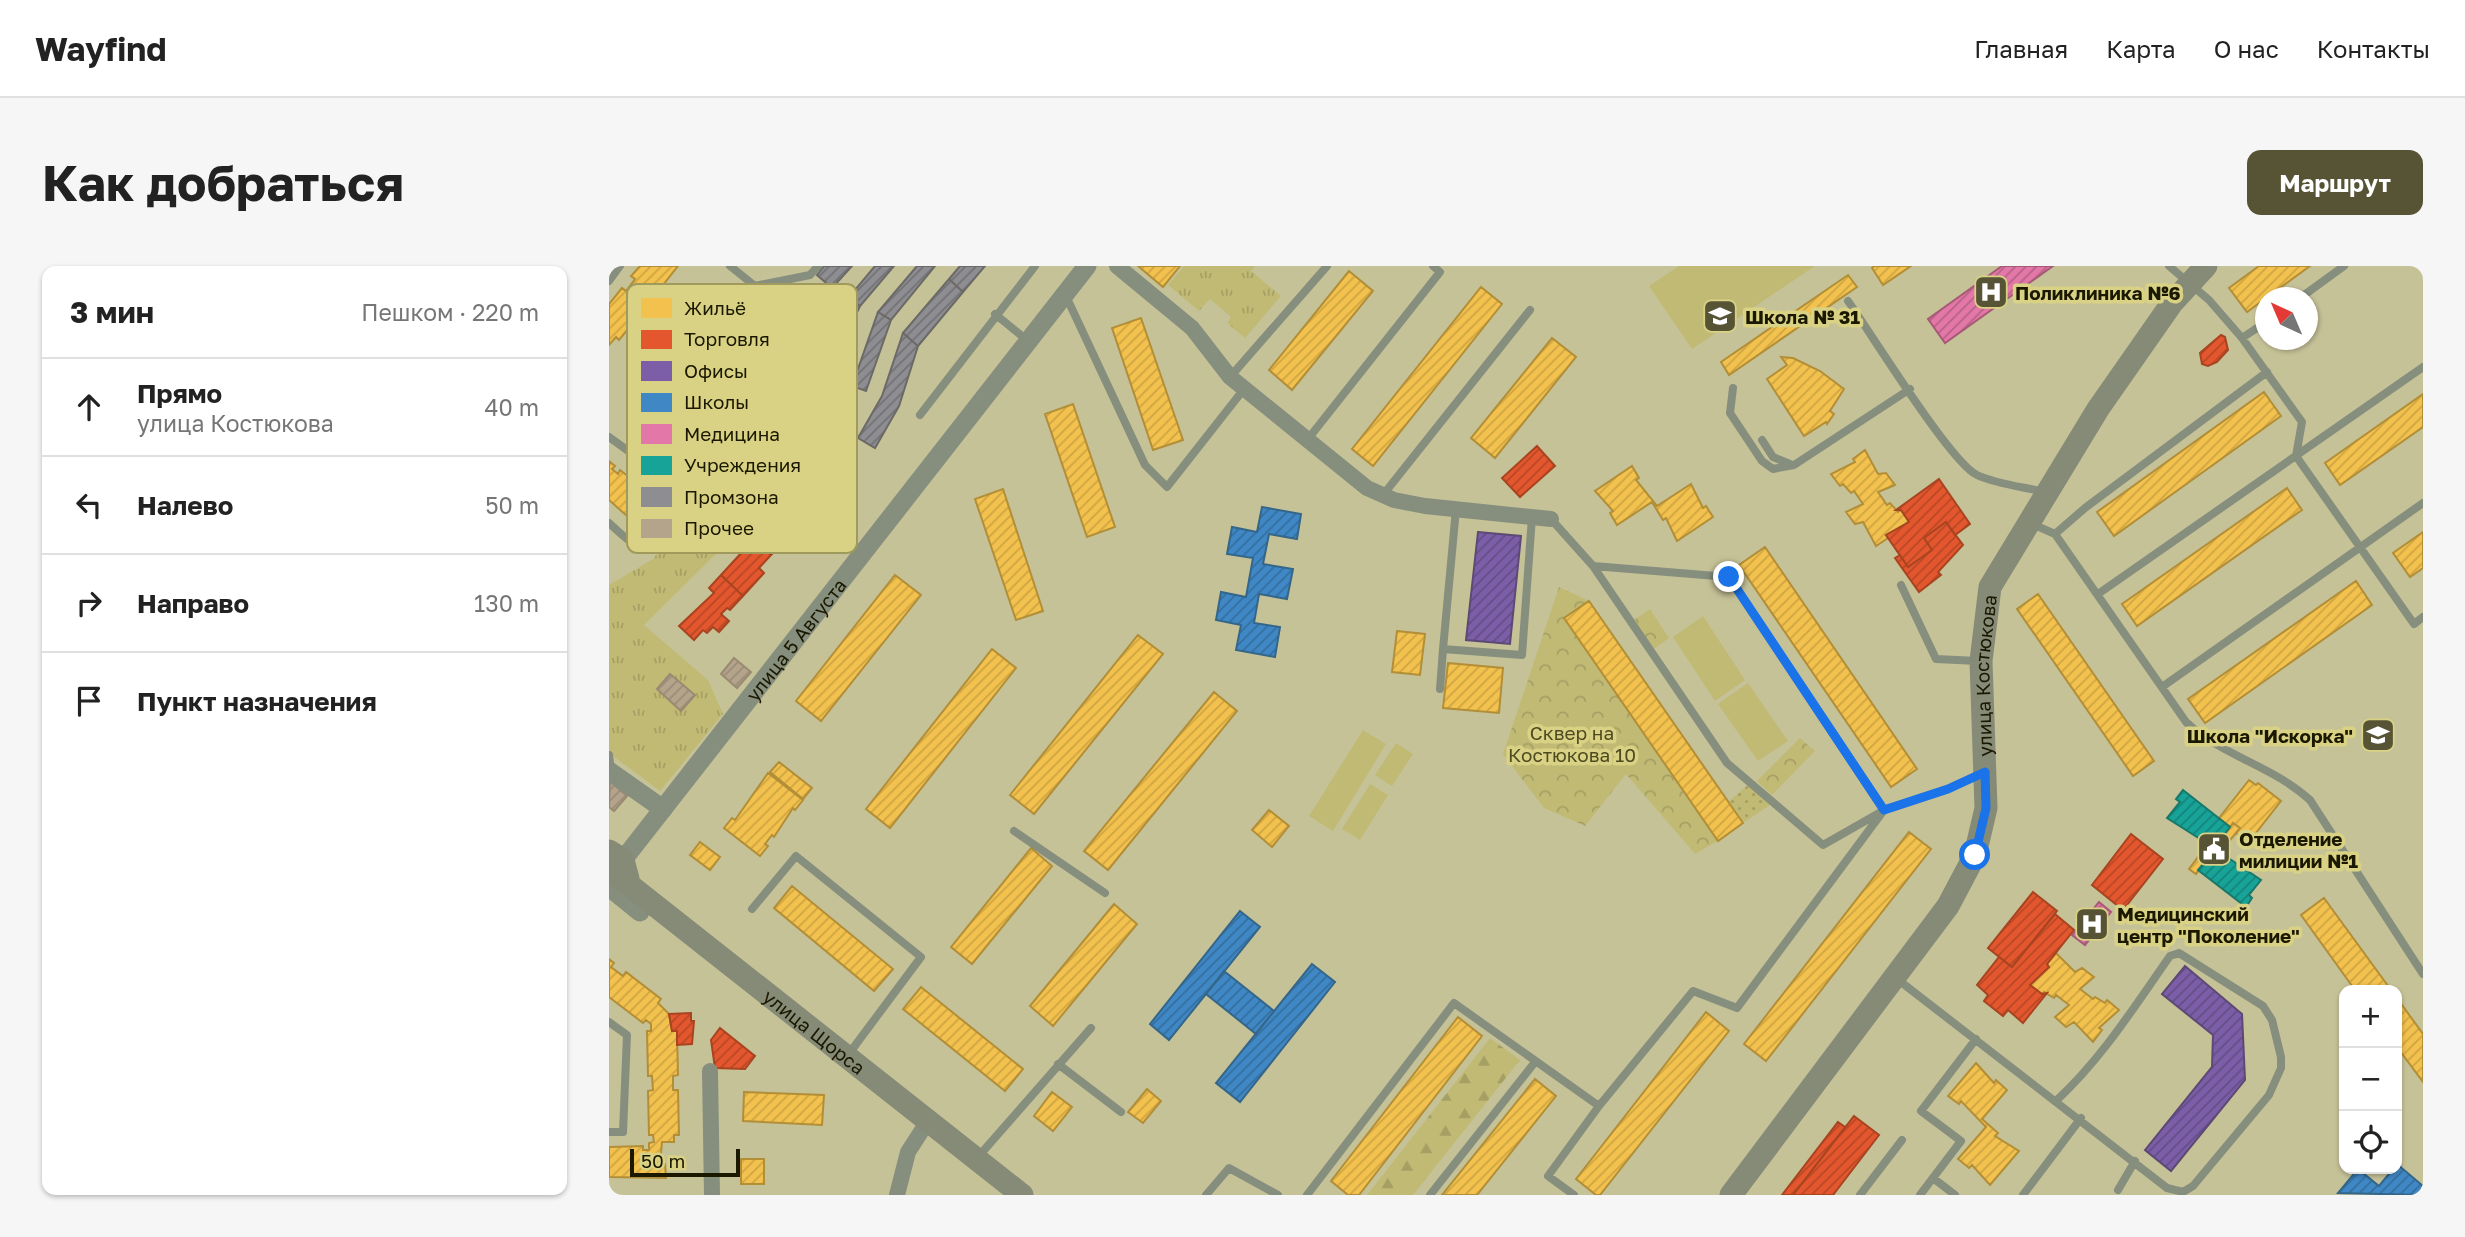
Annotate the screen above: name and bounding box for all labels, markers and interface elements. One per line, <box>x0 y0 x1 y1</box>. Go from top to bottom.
text: Wayfind <box>35 29 166 68</box>
text: Главная <box>1974 34 2068 63</box>
text: Карта <box>2106 34 2176 63</box>
text: О нас <box>2214 34 2279 63</box>
text: Контакты <box>2317 34 2430 63</box>
button: Маршрут <box>2247 150 2423 215</box>
text: Как добраться <box>42 153 404 212</box>
hospital icon: Поликлиника №6 <box>1972 273 2010 311</box>
place label: Поликлиника №6 <box>2015 281 2181 304</box>
legend <box>627 284 857 553</box>
north arrow <box>2255 287 2318 350</box>
text: 3 мин <box>70 294 154 330</box>
text: Жильё <box>684 296 746 319</box>
school or university icon: Школа № 31 <box>1701 297 1739 335</box>
text: Пешком · 220 m <box>361 298 539 326</box>
place label: Школа № 31 <box>1745 305 1860 328</box>
text: Торговля <box>684 327 770 350</box>
text: Офисы <box>684 359 748 382</box>
text: Прямо <box>137 378 222 409</box>
icon: ahead <box>70 388 108 426</box>
text: Школы <box>684 390 749 413</box>
text: 40 m <box>485 393 539 421</box>
text: улица Костюкова <box>137 409 334 437</box>
text: Медицина <box>684 422 780 445</box>
text: Учреждения <box>684 453 801 476</box>
text: Промзона <box>684 485 779 508</box>
icon: left <box>70 486 108 524</box>
text: Налево <box>137 490 233 521</box>
text: 50 m <box>485 491 539 519</box>
text: Прочее <box>684 516 754 539</box>
route end <box>1713 561 1744 592</box>
street label: улица 5 Августа <box>740 573 850 705</box>
icon: right <box>70 584 108 622</box>
text: Направо <box>137 588 249 619</box>
text: 130 m <box>474 589 539 617</box>
street label: улица Костюкова <box>1970 593 2000 757</box>
icon: arrive <box>70 682 108 720</box>
text: Пункт назначения <box>137 686 377 717</box>
school or university icon: Школа "Искорка" <box>2359 716 2397 754</box>
park label: Сквер на Костюкова 10 <box>1508 721 1636 766</box>
place label: Школа "Искорка" <box>2187 724 2353 747</box>
place label: Отделение милиции №1 <box>2239 827 2358 872</box>
public building icon: Отделение милиции №1 <box>2195 830 2233 868</box>
route start <box>1959 839 1990 870</box>
place label: Медицинский центр "Поколение" <box>2117 902 2300 947</box>
hospital icon: Медицинский центр "Поколение" <box>2073 905 2111 943</box>
street label: улица Щорса <box>759 984 870 1079</box>
map controls <box>2339 985 2402 1174</box>
button: + <box>2339 985 2402 1048</box>
button: − <box>2339 1048 2402 1111</box>
button: locate <box>2339 1111 2402 1174</box>
scale bar <box>630 1146 740 1178</box>
text: 50 m <box>641 1149 685 1172</box>

